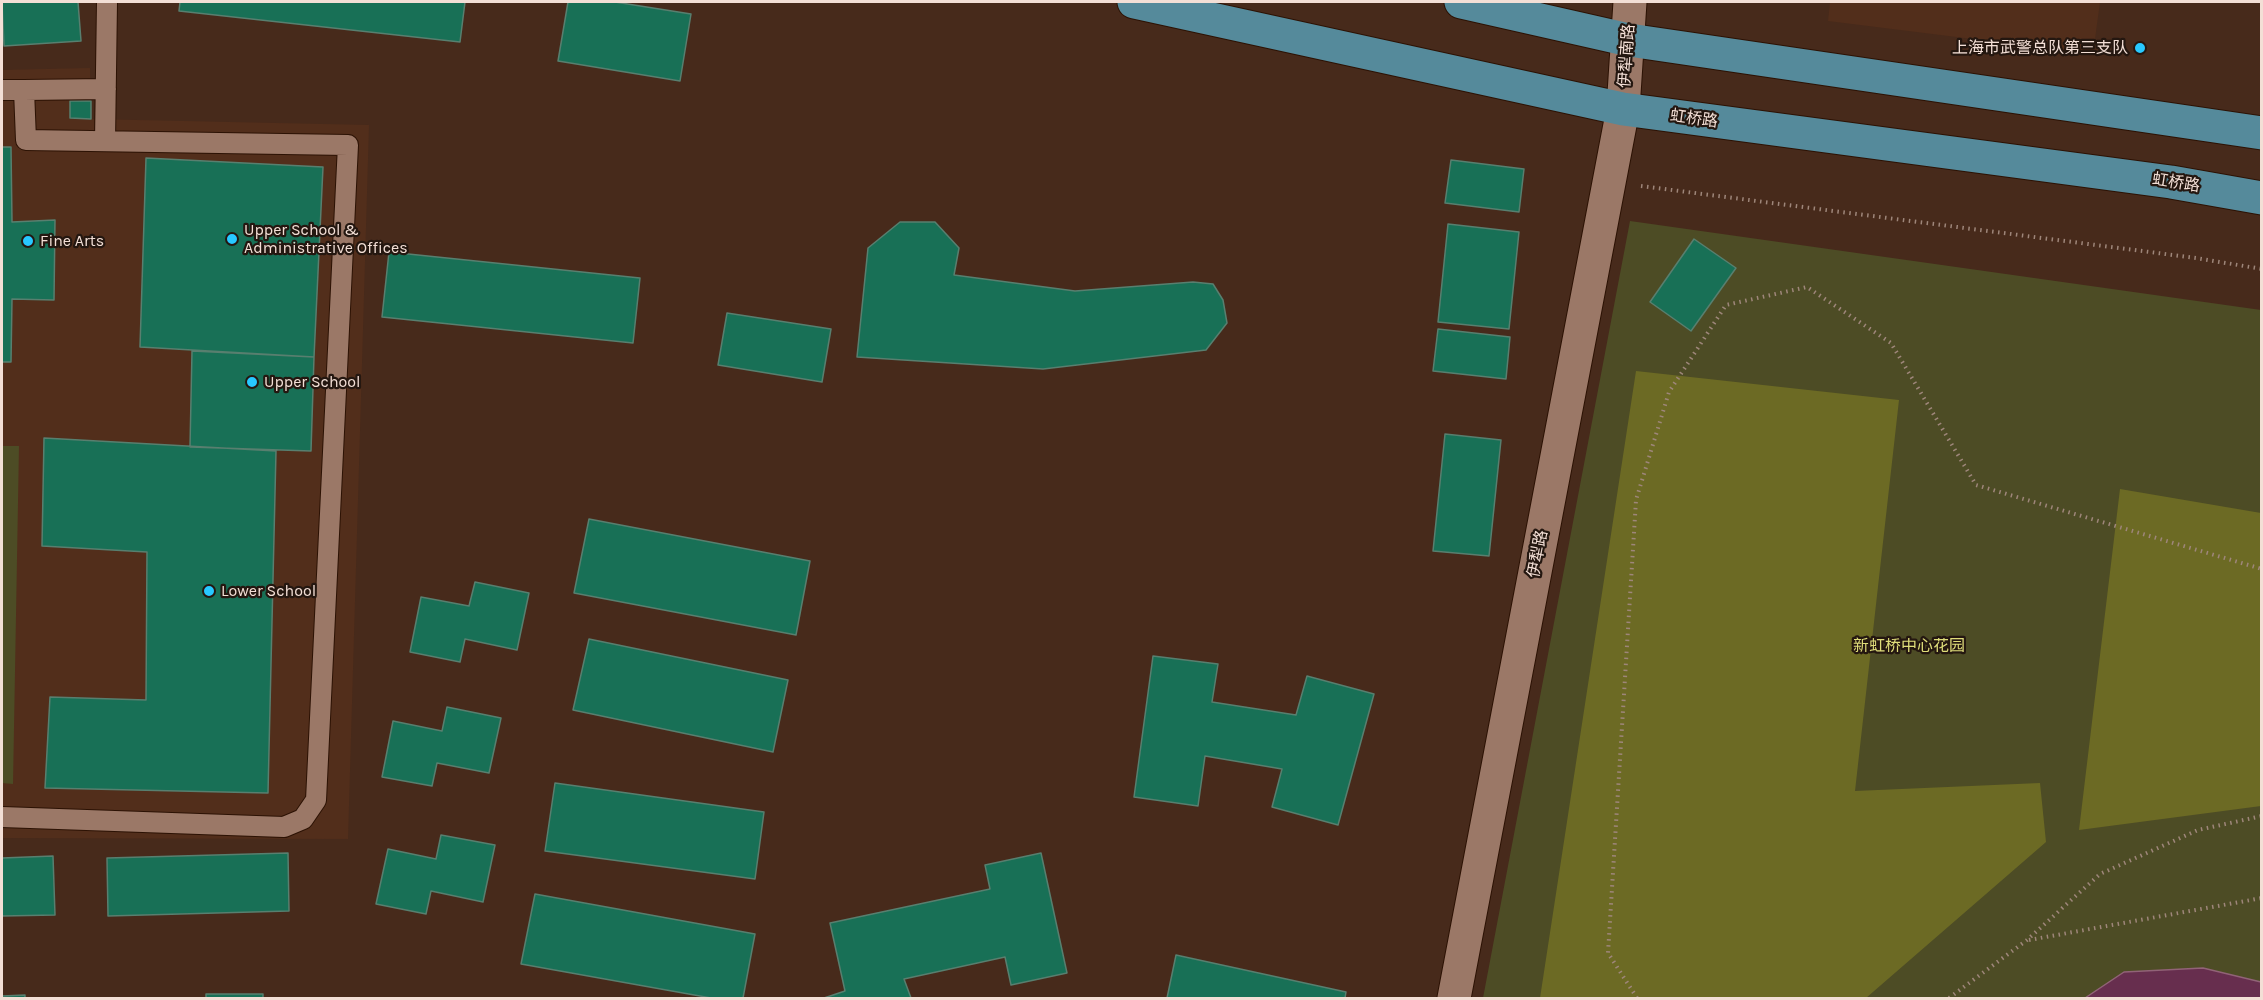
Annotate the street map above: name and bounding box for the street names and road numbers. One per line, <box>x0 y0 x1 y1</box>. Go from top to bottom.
street label: 伊犁南路 <box>1615 23 1639 89</box>
street label: 虹桥路 <box>1669 106 1719 132</box>
street label: 虹桥路 <box>2151 170 2201 196</box>
street label: 伊犁路 <box>1524 529 1552 579</box>

